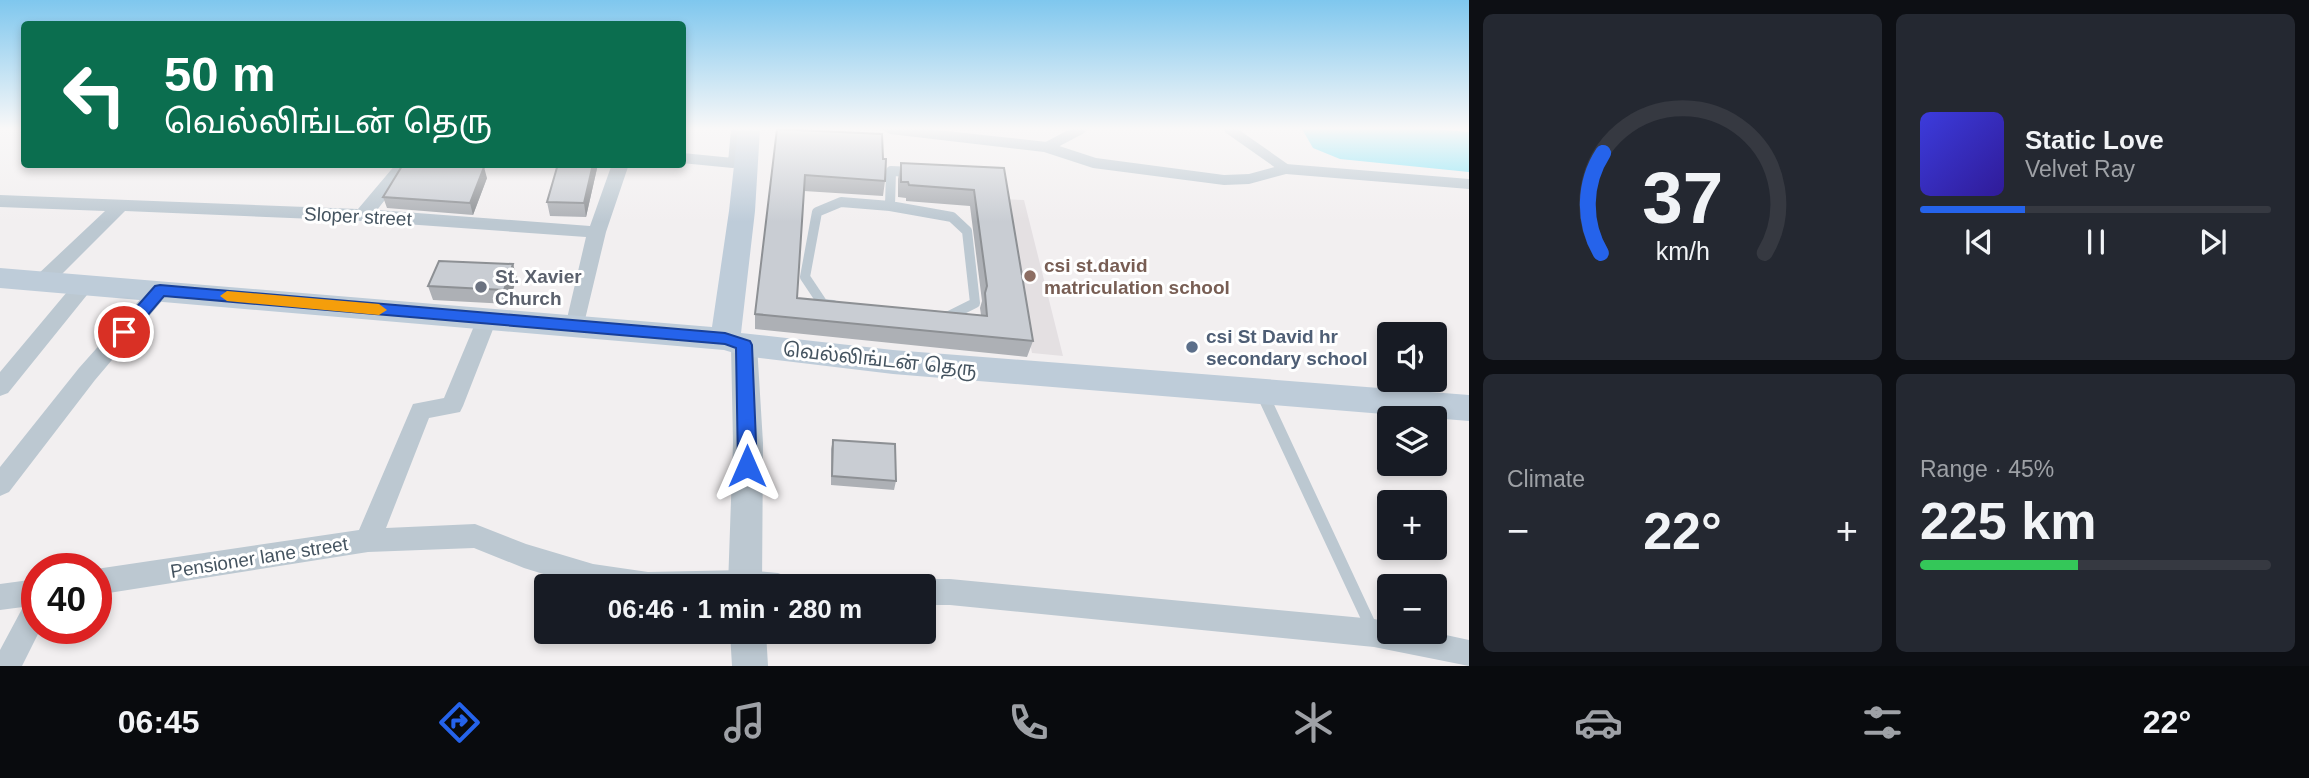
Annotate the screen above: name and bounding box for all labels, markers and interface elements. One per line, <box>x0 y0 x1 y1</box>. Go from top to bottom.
text: 50 m <box>164 47 276 101</box>
icon: left <box>49 49 140 140</box>
text: வெல்லிங்டன் தெரு <box>164 104 492 140</box>
text: Static Love <box>2025 125 2164 155</box>
text: Velvet Ray <box>2025 156 2135 182</box>
text: 37 <box>1642 157 1723 238</box>
street label: Sloper street <box>304 203 413 230</box>
icon: previous <box>1960 223 1998 261</box>
icon: pause <box>2077 223 2115 261</box>
icon: next <box>2194 223 2232 261</box>
text: km/h <box>1655 237 1710 265</box>
place label: csi st.david matriculation school <box>1044 255 1230 298</box>
place label: St. Xavier Church <box>495 266 582 309</box>
marker: csi st.david matriculation school <box>1022 268 1038 284</box>
marker: St. Xavier Church <box>473 279 489 295</box>
pin <box>94 302 154 362</box>
icon: arrive <box>105 313 143 351</box>
map controls <box>1377 322 1447 644</box>
button: sound <box>1377 322 1447 392</box>
place label: csi St David hr secondary school <box>1206 326 1368 369</box>
street label: வெல்லிங்டன் தெரு <box>782 339 978 383</box>
marker: csi St David hr secondary school <box>1184 339 1200 355</box>
button: layers <box>1377 406 1447 476</box>
position arrow <box>710 429 784 503</box>
text: Range · 45% <box>1920 456 2054 482</box>
text: Climate <box>1507 466 1585 492</box>
button: + <box>1377 490 1447 560</box>
text: 225 km <box>1920 492 2096 550</box>
text: 22° <box>1643 502 1722 560</box>
text: − <box>1507 510 1529 552</box>
text: + <box>1836 510 1858 552</box>
street label: Pensioner lane street <box>169 533 350 582</box>
speed limit sign: 40 <box>21 553 112 644</box>
button: − <box>1377 574 1447 644</box>
text: 06:46 · 1 min · 280 m <box>608 594 862 624</box>
icon: directions <box>435 698 484 747</box>
icon: music <box>720 698 769 747</box>
icon: phone <box>1004 698 1053 747</box>
icon: climate <box>1289 698 1338 747</box>
icon: car <box>1574 698 1623 747</box>
icon: filters <box>1858 698 1907 747</box>
text: 06:45 <box>118 704 200 740</box>
text: 22° <box>2143 704 2191 740</box>

